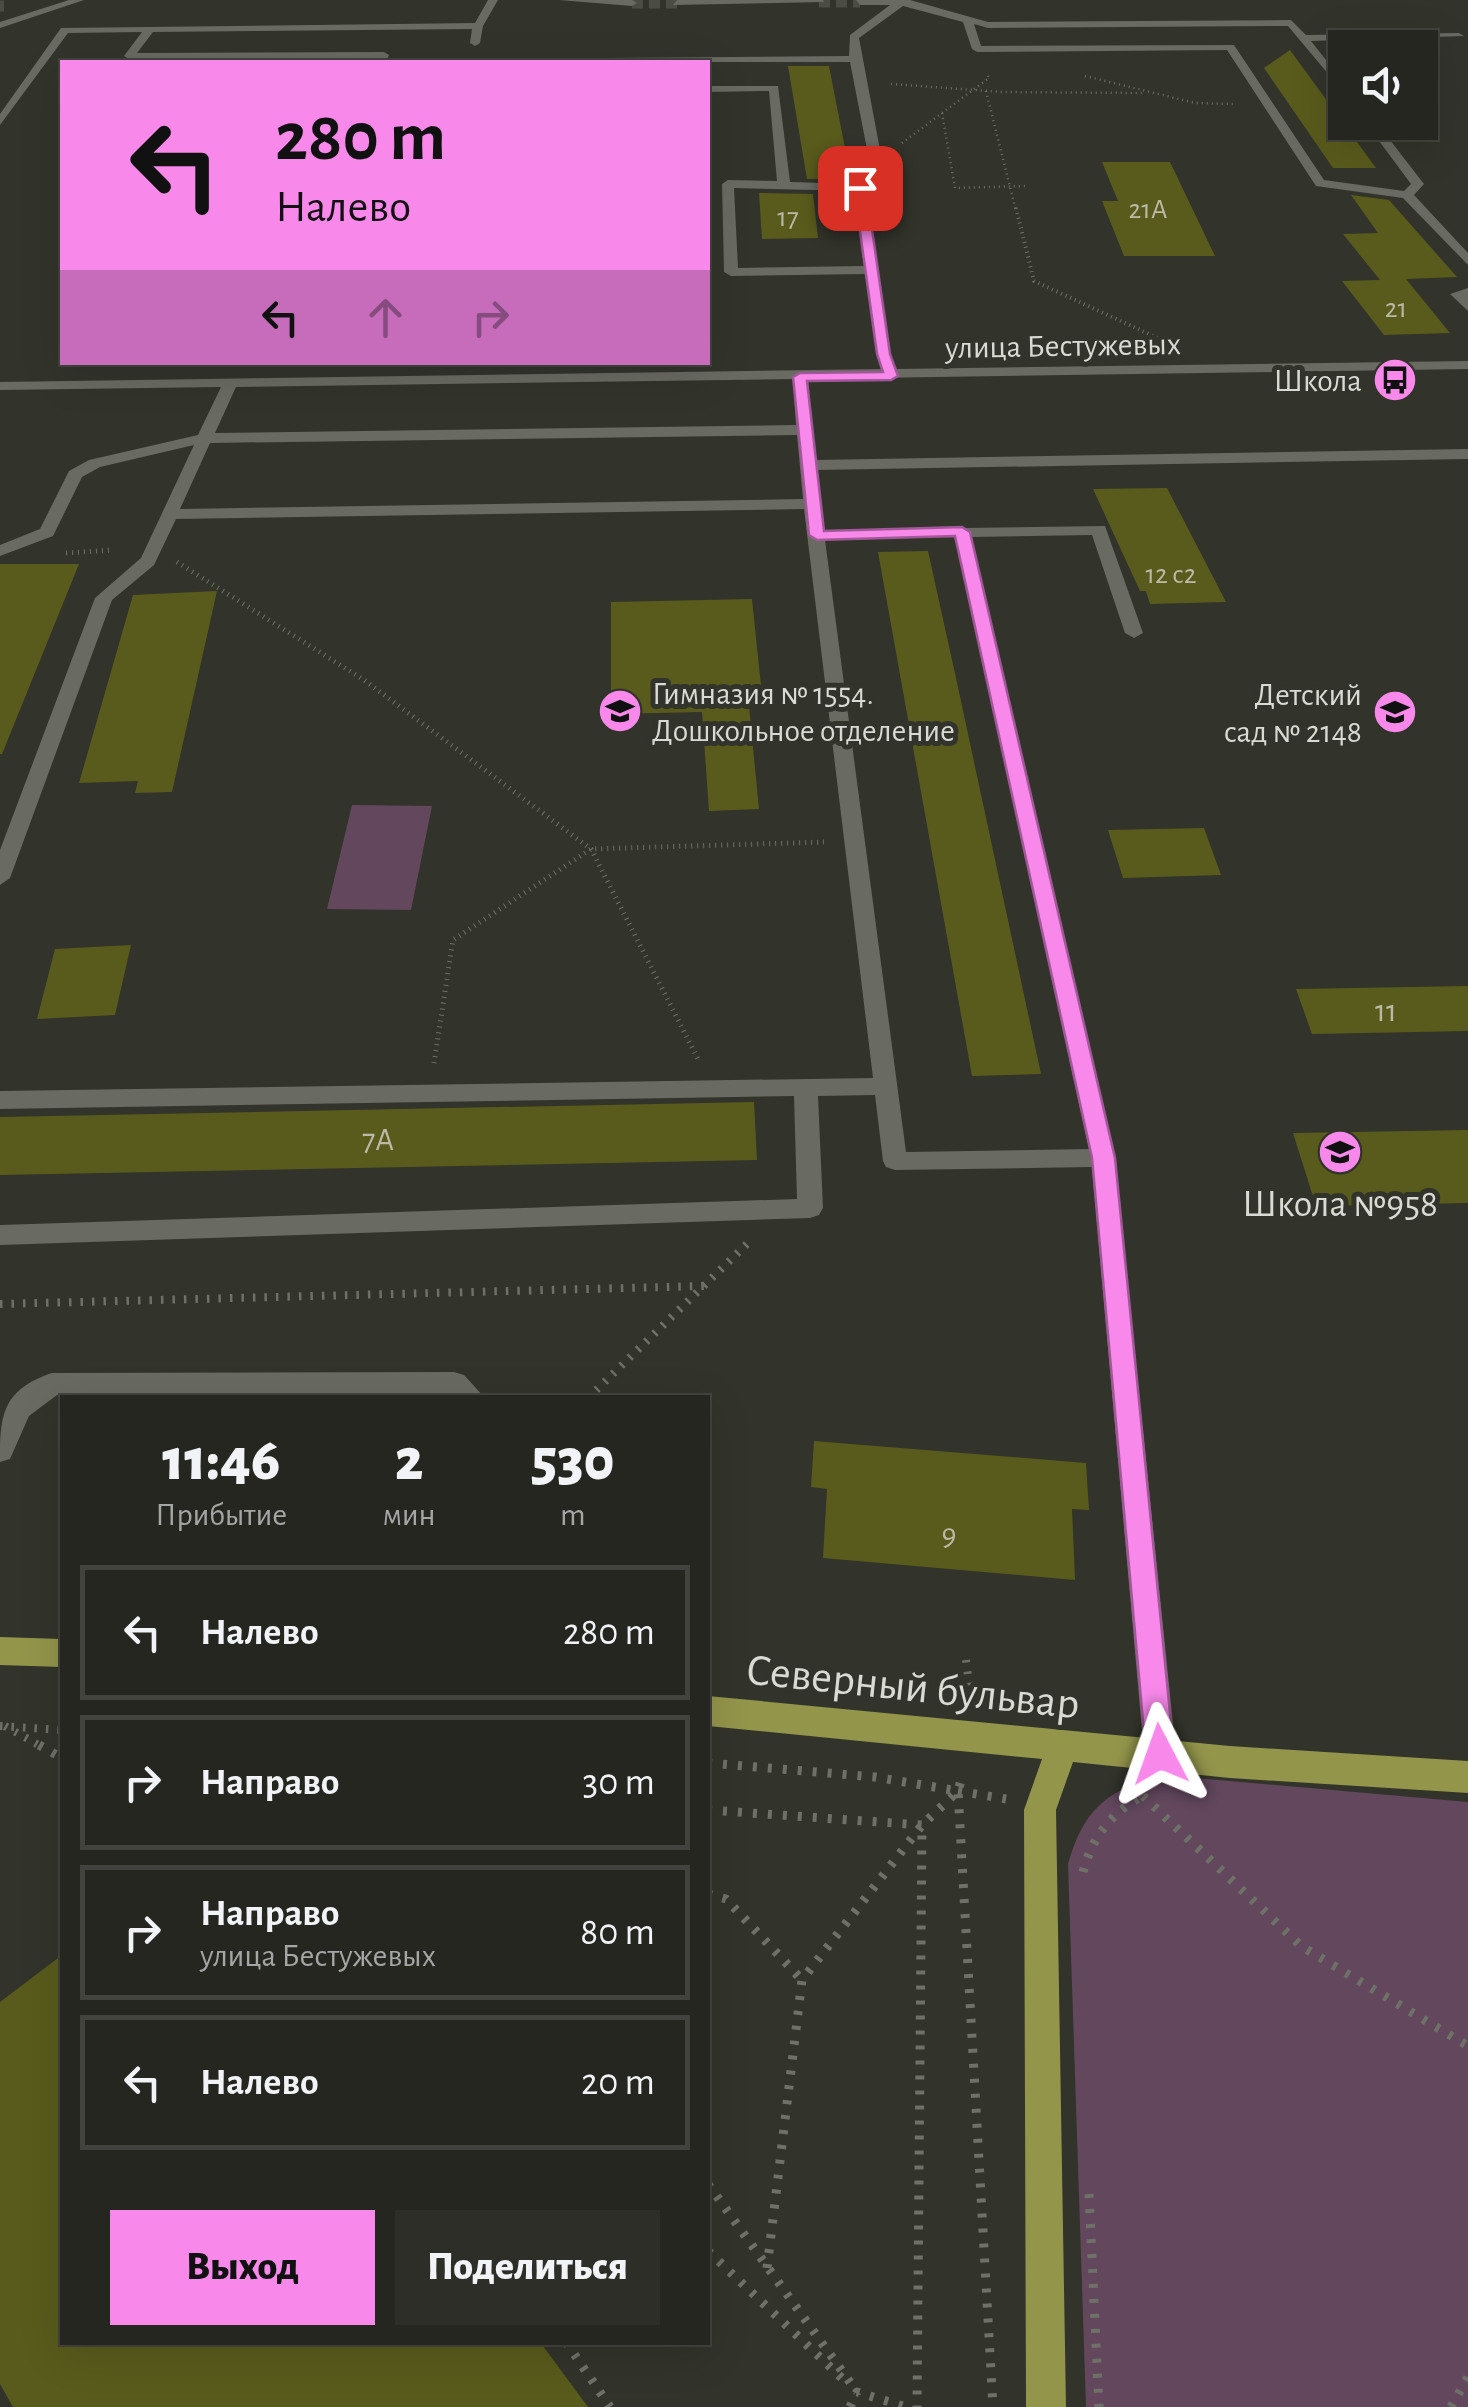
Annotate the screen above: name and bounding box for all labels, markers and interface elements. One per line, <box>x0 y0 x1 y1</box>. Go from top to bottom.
map controls <box>1328 30 1438 140</box>
button: sound <box>1328 30 1438 140</box>
icon: left <box>110 100 240 230</box>
text: 280 m <box>275 103 446 173</box>
pin <box>818 146 903 231</box>
icon: arrive <box>833 161 888 216</box>
text: Налево <box>275 185 411 230</box>
house number: 21А <box>1129 196 1167 224</box>
house number: 17 <box>777 204 799 232</box>
icon: left <box>253 290 308 345</box>
icon: ahead <box>358 290 413 345</box>
icon: right <box>463 290 518 345</box>
house number: 21 <box>1385 295 1407 323</box>
street label: улица Бестужевых <box>944 328 1181 364</box>
bus stop icon: Школа <box>1372 357 1418 403</box>
place label: Школа <box>1274 365 1362 397</box>
house number: 12 с2 <box>1145 561 1197 589</box>
place label: Гимназия № 1554. Дошкольное отделение <box>652 678 955 747</box>
place label: Детский сад № 2148 <box>1224 679 1362 748</box>
school or university icon: Гимназия № 1554. Дошкольное отделение <box>597 688 643 734</box>
school or university icon: Детский сад № 2148 <box>1372 689 1418 735</box>
house number: 11 <box>1375 995 1397 1027</box>
house number: 7А <box>362 1124 394 1156</box>
school or university icon: Школа №958 <box>1317 1129 1363 1175</box>
place label: Школа №958 <box>1242 1186 1438 1224</box>
text: 11:46 <box>162 1431 280 1491</box>
text: 2 <box>395 1431 423 1491</box>
text: 530 <box>531 1431 615 1491</box>
text: Прибытие <box>155 1499 287 1531</box>
text: мин <box>382 1499 436 1531</box>
text: m <box>560 1499 586 1531</box>
house number: 9 <box>941 1519 957 1551</box>
icon: left <box>115 1605 170 1660</box>
text: Налево <box>200 1614 319 1652</box>
text: 280 m <box>563 1614 655 1652</box>
street label: Северный бульвар <box>744 1648 1082 1727</box>
position arrow <box>1108 1702 1212 1806</box>
icon: right <box>115 1755 170 1810</box>
text: Направо <box>200 1764 339 1802</box>
text: 30 m <box>583 1764 655 1802</box>
text: Направо <box>200 1895 339 1933</box>
icon: right <box>115 1905 170 1960</box>
text: 80 m <box>580 1914 655 1952</box>
text: улица Бестужевых <box>200 1940 436 1972</box>
icon: left <box>115 2055 170 2110</box>
text: Налево <box>200 2064 319 2102</box>
text: 20 m <box>581 2064 655 2102</box>
button: Выход <box>110 2210 375 2325</box>
button: Поделиться <box>395 2210 660 2325</box>

